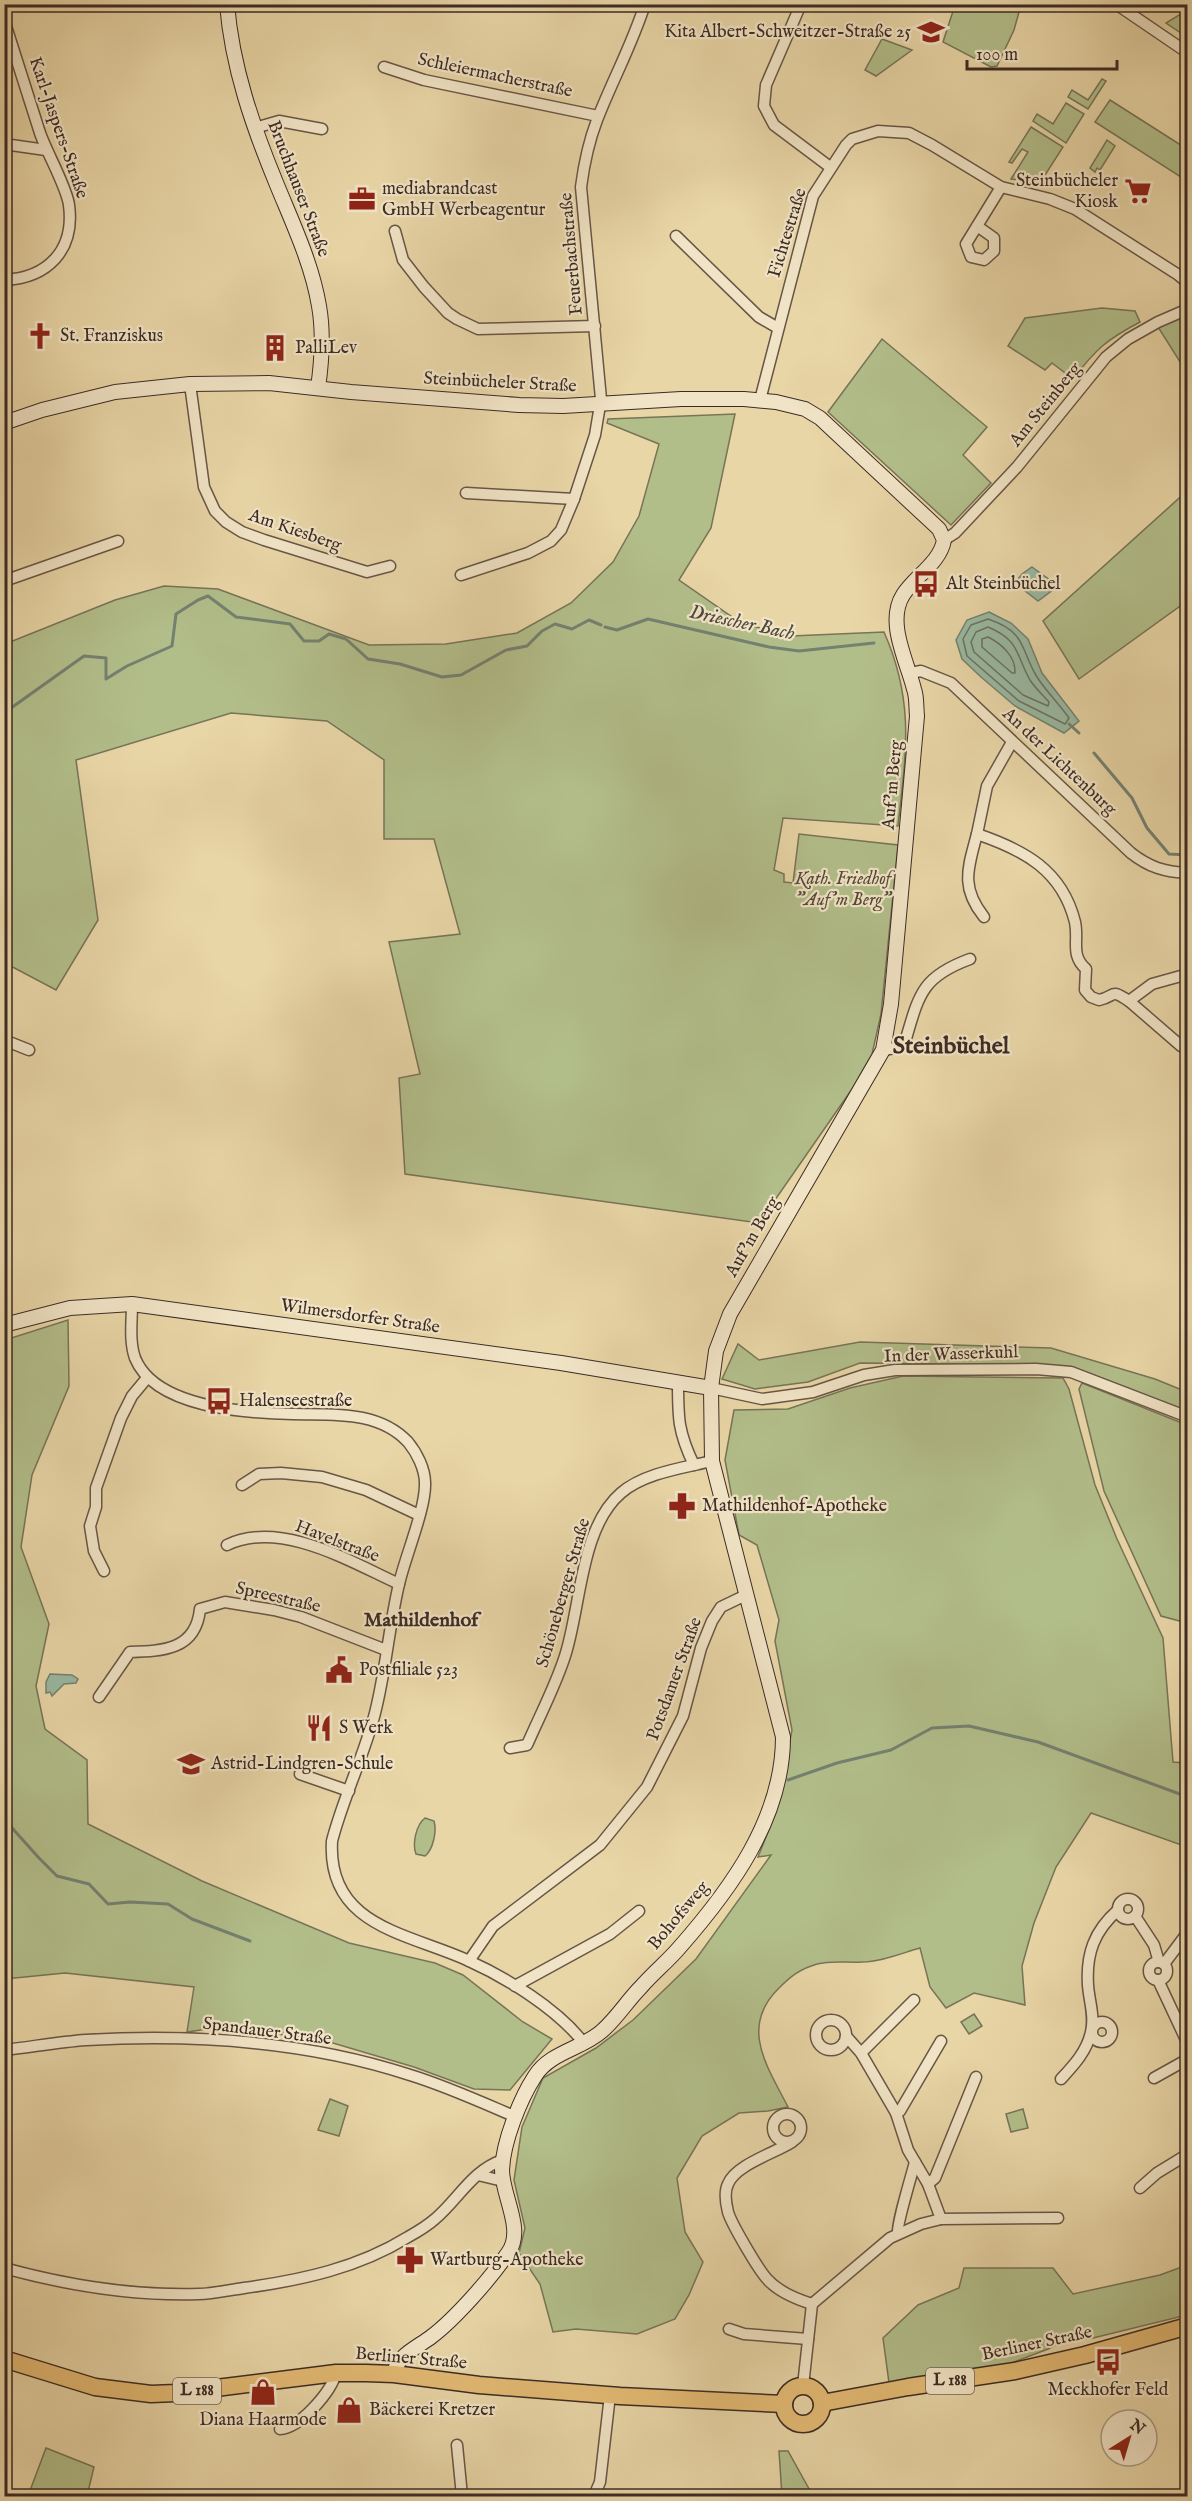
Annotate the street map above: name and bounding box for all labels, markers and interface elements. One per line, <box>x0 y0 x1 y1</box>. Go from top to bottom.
school or university icon: Kita Albert-Schweitzer-Straße 25 <box>916 17 946 47</box>
place label: Kita Albert-Schweitzer-Straße 25 <box>664 21 911 44</box>
scale bar <box>967 33 1117 71</box>
text: 100 m <box>976 44 1018 67</box>
street label: Schleiermacherstraße <box>416 48 574 104</box>
street label: Karl-Jaspers-Straße <box>23 54 93 202</box>
street label: Bruchhauser Straße <box>261 118 335 260</box>
place label: Steinbücheler Kiosk <box>1016 170 1118 214</box>
supermarket icon: Steinbücheler Kiosk <box>1123 176 1153 206</box>
place label: mediabrandcast GmbH Werbeagentur <box>382 178 546 222</box>
office icon: mediabrandcast GmbH Werbeagentur <box>347 184 377 214</box>
street label: Fichtestraße <box>764 185 812 281</box>
street label: Feuerbachstraße <box>555 192 589 316</box>
church icon: St. Franziskus <box>25 321 55 351</box>
place label: St. Franziskus <box>60 325 163 348</box>
building icon: PalliLev <box>260 333 290 363</box>
place label: PalliLev <box>295 337 358 360</box>
street label: Am Steinberg <box>1004 358 1087 453</box>
street label: Steinbücheler Straße <box>423 368 577 398</box>
street label: Am Kiesberg <box>245 504 345 558</box>
bus stop icon: Alt Steinbüchel <box>911 569 941 599</box>
place label: Alt Steinbüchel <box>945 573 1061 596</box>
water label: Driescher Bach <box>687 600 797 646</box>
street label: An der Lichtenburg <box>996 702 1121 821</box>
street label: Auf'm Berg <box>878 739 908 832</box>
park label: Kath. Friedhof "Auf'm Berg" <box>794 868 896 912</box>
district label: Steinbüchel <box>893 1031 1010 1062</box>
street label: Auf'm Berg <box>720 1192 785 1282</box>
street label: Wilmersdorfer Straße <box>279 1294 441 1340</box>
street label: In der Wasserkuhl <box>883 1341 1019 1369</box>
bus stop icon: Halenseestraße <box>204 1386 234 1416</box>
place label: Halenseestraße <box>239 1390 352 1413</box>
pharmacy icon: Mathildenhof-Apotheke <box>667 1491 697 1521</box>
place label: Mathildenhof-Apotheke <box>702 1495 887 1518</box>
street label: Havelstraße <box>292 1515 382 1569</box>
street label: Schöneberger Straße <box>532 1516 596 1670</box>
street label: Spreestraße <box>233 1577 323 1619</box>
district label: Mathildenhof <box>364 1608 482 1633</box>
street label: Potsdamer Straße <box>642 1614 708 1744</box>
public building icon: Postfiliale 523 <box>324 1655 354 1685</box>
place label: Postfiliale 523 <box>359 1659 458 1682</box>
restaurant icon: S Werk <box>304 1713 334 1743</box>
place label: S Werk <box>339 1717 393 1740</box>
school or university icon: Astrid-Lindgren-Schule <box>176 1749 206 1779</box>
place label: Astrid-Lindgren-Schule <box>210 1753 393 1776</box>
street label: Bohofsweg <box>643 1877 715 1955</box>
street label: Spandauer Straße <box>201 2013 333 2051</box>
pharmacy icon: Wartburg-Apotheke <box>395 2245 425 2275</box>
place label: Wartburg-Apotheke <box>430 2249 584 2272</box>
street label: Berliner Straße <box>980 2321 1094 2367</box>
street label: Berliner Straße <box>354 2343 468 2375</box>
bus stop icon: Meckhofer Feld <box>1093 2347 1123 2377</box>
road number: L 188 <box>926 2368 974 2394</box>
shop icon: Diana Haarmode <box>248 2377 278 2407</box>
road number: L 188 <box>173 2378 221 2404</box>
place label: Meckhofer Feld <box>1048 2379 1169 2402</box>
shop icon: Bäckerei Kretzer <box>334 2395 364 2425</box>
place label: Bäckerei Kretzer <box>369 2399 495 2422</box>
north arrow <box>1099 2408 1159 2468</box>
place label: Diana Haarmode <box>199 2409 327 2432</box>
text: N <box>1124 2415 1148 2440</box>

